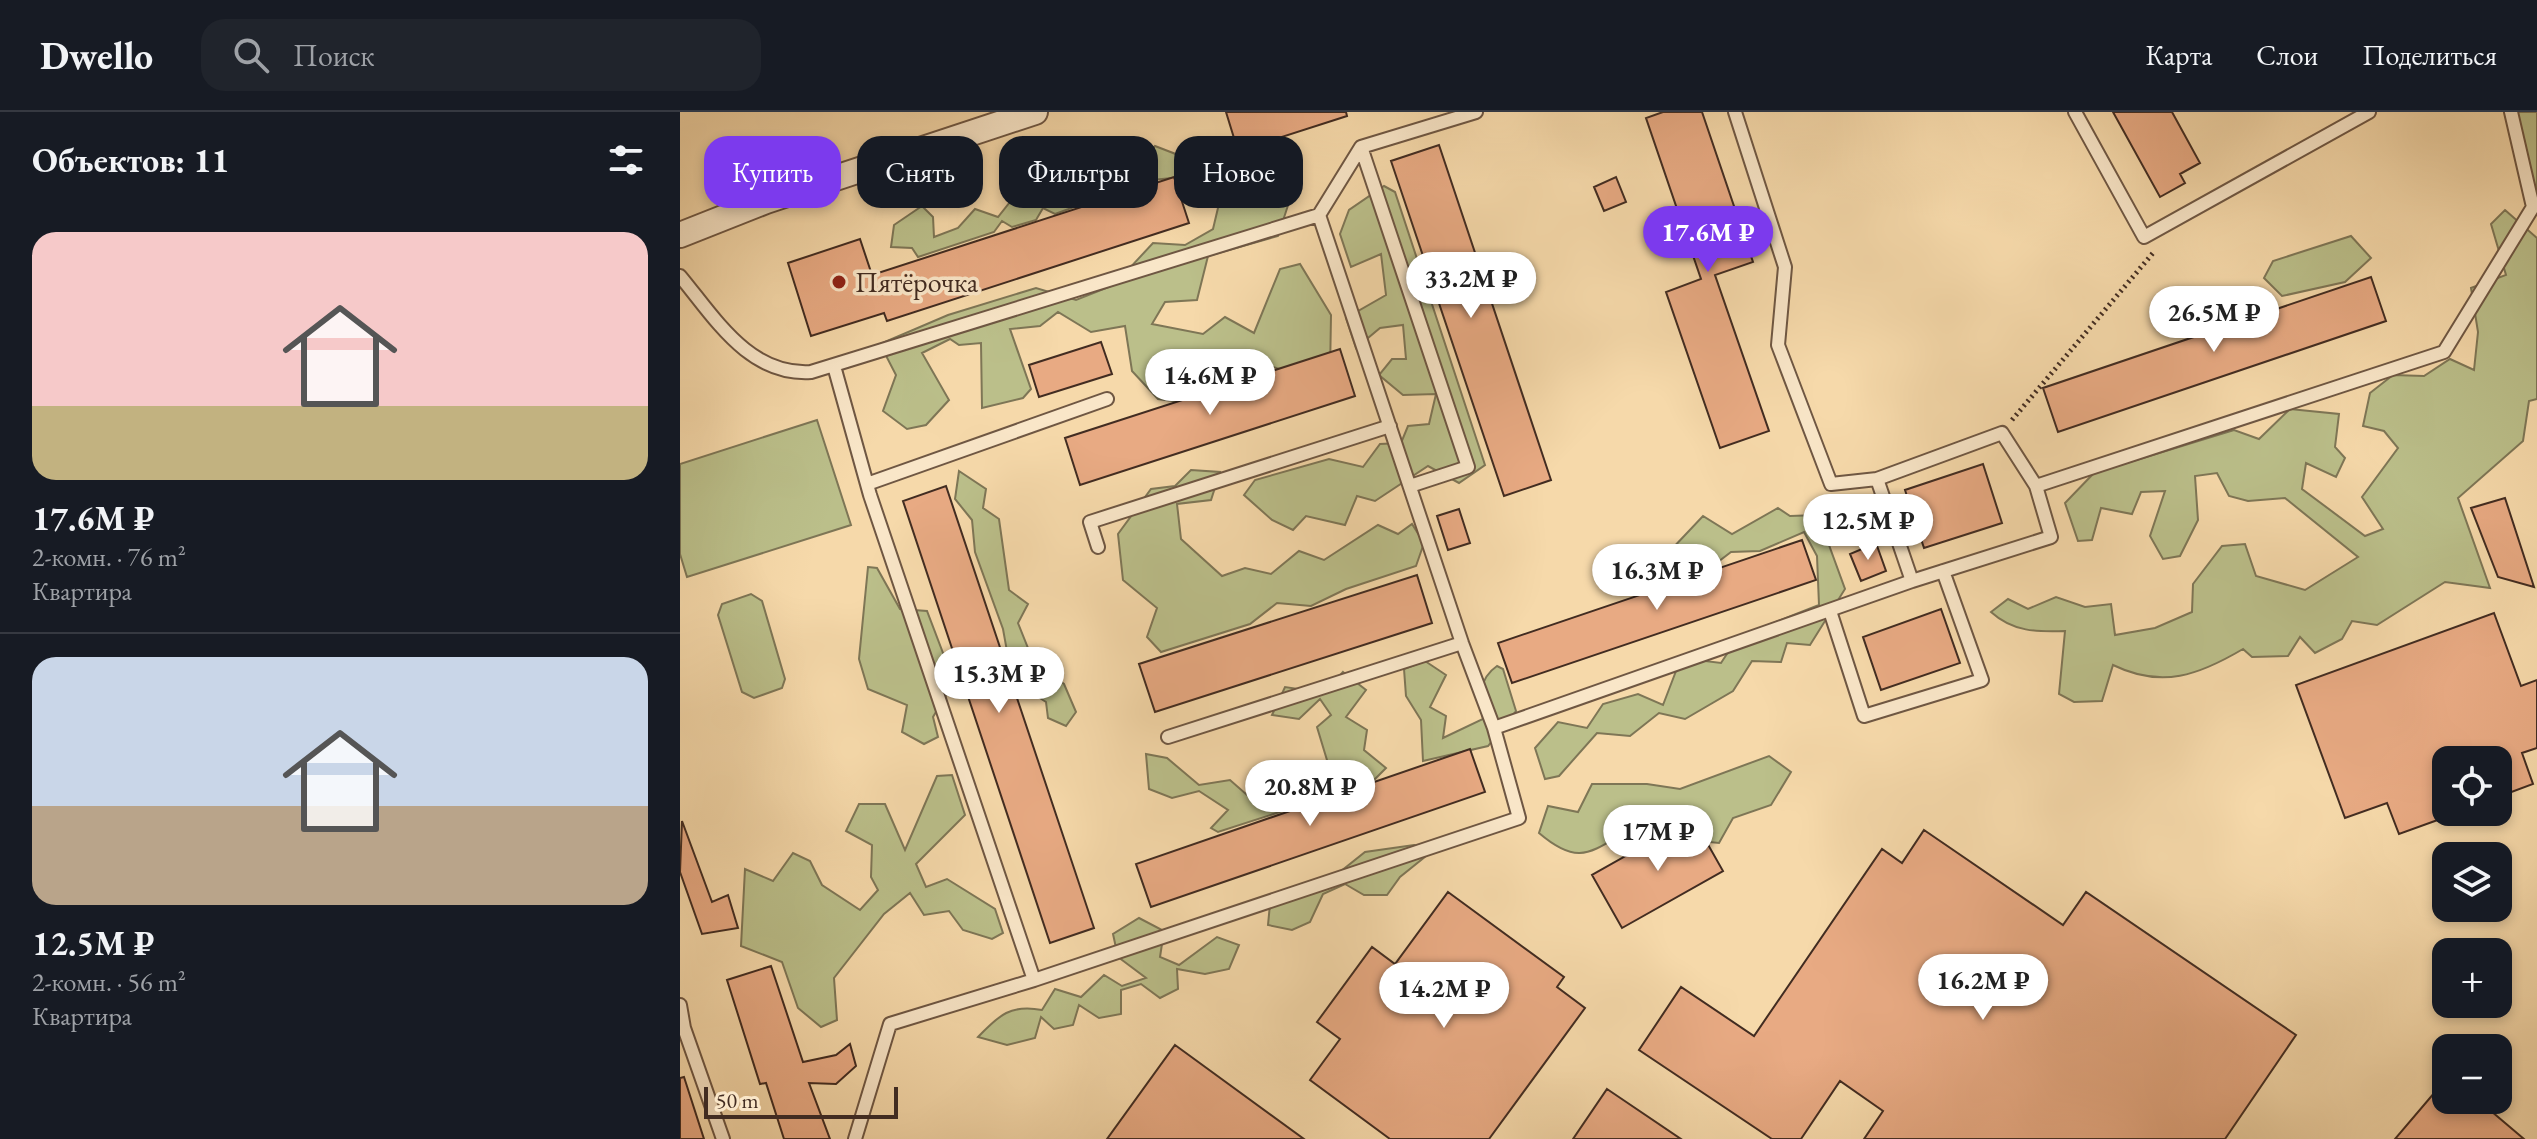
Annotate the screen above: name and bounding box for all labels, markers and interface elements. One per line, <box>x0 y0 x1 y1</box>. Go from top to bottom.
search box <box>201 19 761 91</box>
text: Dwello <box>40 31 153 80</box>
icon: search <box>229 33 273 77</box>
text: Поиск <box>293 36 375 75</box>
text: Карта <box>2145 37 2212 73</box>
text: Слои <box>2256 37 2318 73</box>
text: Поделиться <box>2362 37 2497 73</box>
chip: Купить <box>704 136 841 208</box>
chip: Снять <box>857 136 983 208</box>
chip: Фильтры <box>999 136 1158 208</box>
chip: Новое <box>1174 136 1303 208</box>
text: Объектов: 11 <box>32 138 229 182</box>
icon: filters <box>604 138 648 182</box>
pin: 17.6M ₽ <box>1634 206 1782 274</box>
text: 17.6M ₽ <box>1661 215 1755 249</box>
pin: 33.2M ₽ <box>1397 252 1545 320</box>
text: 33.2M ₽ <box>1424 261 1518 295</box>
place label: Пятёрочка <box>855 264 979 300</box>
marker: Пятёрочка <box>830 273 848 291</box>
icon: home <box>268 284 412 428</box>
pin: 26.5M ₽ <box>2140 286 2288 354</box>
text: 26.5M ₽ <box>2167 295 2261 329</box>
pin: 14.6M ₽ <box>1136 349 1284 417</box>
text: 14.6M ₽ <box>1163 358 1257 392</box>
pin: 12.5M ₽ <box>1794 494 1942 562</box>
text: 17.6M ₽ <box>32 496 155 540</box>
text: 12.5M ₽ <box>1821 503 1915 537</box>
text: 2-комн. · 76 m² <box>32 540 186 574</box>
pin: 16.3M ₽ <box>1583 544 1731 612</box>
text: 16.3M ₽ <box>1610 553 1704 587</box>
text: Квартира <box>32 574 132 608</box>
pin: 15.3M ₽ <box>925 647 1073 715</box>
text: 15.3M ₽ <box>952 656 1046 690</box>
icon: home <box>268 709 412 853</box>
map controls <box>2432 746 2512 1114</box>
button: locate <box>2432 746 2512 826</box>
pin: 20.8M ₽ <box>1236 760 1384 828</box>
text: 20.8M ₽ <box>1263 769 1357 803</box>
pin: 17M ₽ <box>1602 805 1714 873</box>
text: 17M ₽ <box>1621 814 1695 848</box>
button: layers <box>2432 842 2512 922</box>
text: 12.5M ₽ <box>32 921 155 965</box>
button: + <box>2432 938 2512 1018</box>
pin: 16.2M ₽ <box>1909 954 2057 1022</box>
pin: 14.2M ₽ <box>1370 962 1518 1030</box>
text: 16.2M ₽ <box>1936 963 2030 997</box>
text: 2-комн. · 56 m² <box>32 965 186 999</box>
text: 14.2M ₽ <box>1397 971 1491 1005</box>
text: Квартира <box>32 999 132 1033</box>
button: − <box>2432 1034 2512 1114</box>
scale bar <box>704 1083 898 1119</box>
text: 50 m <box>716 1086 759 1115</box>

